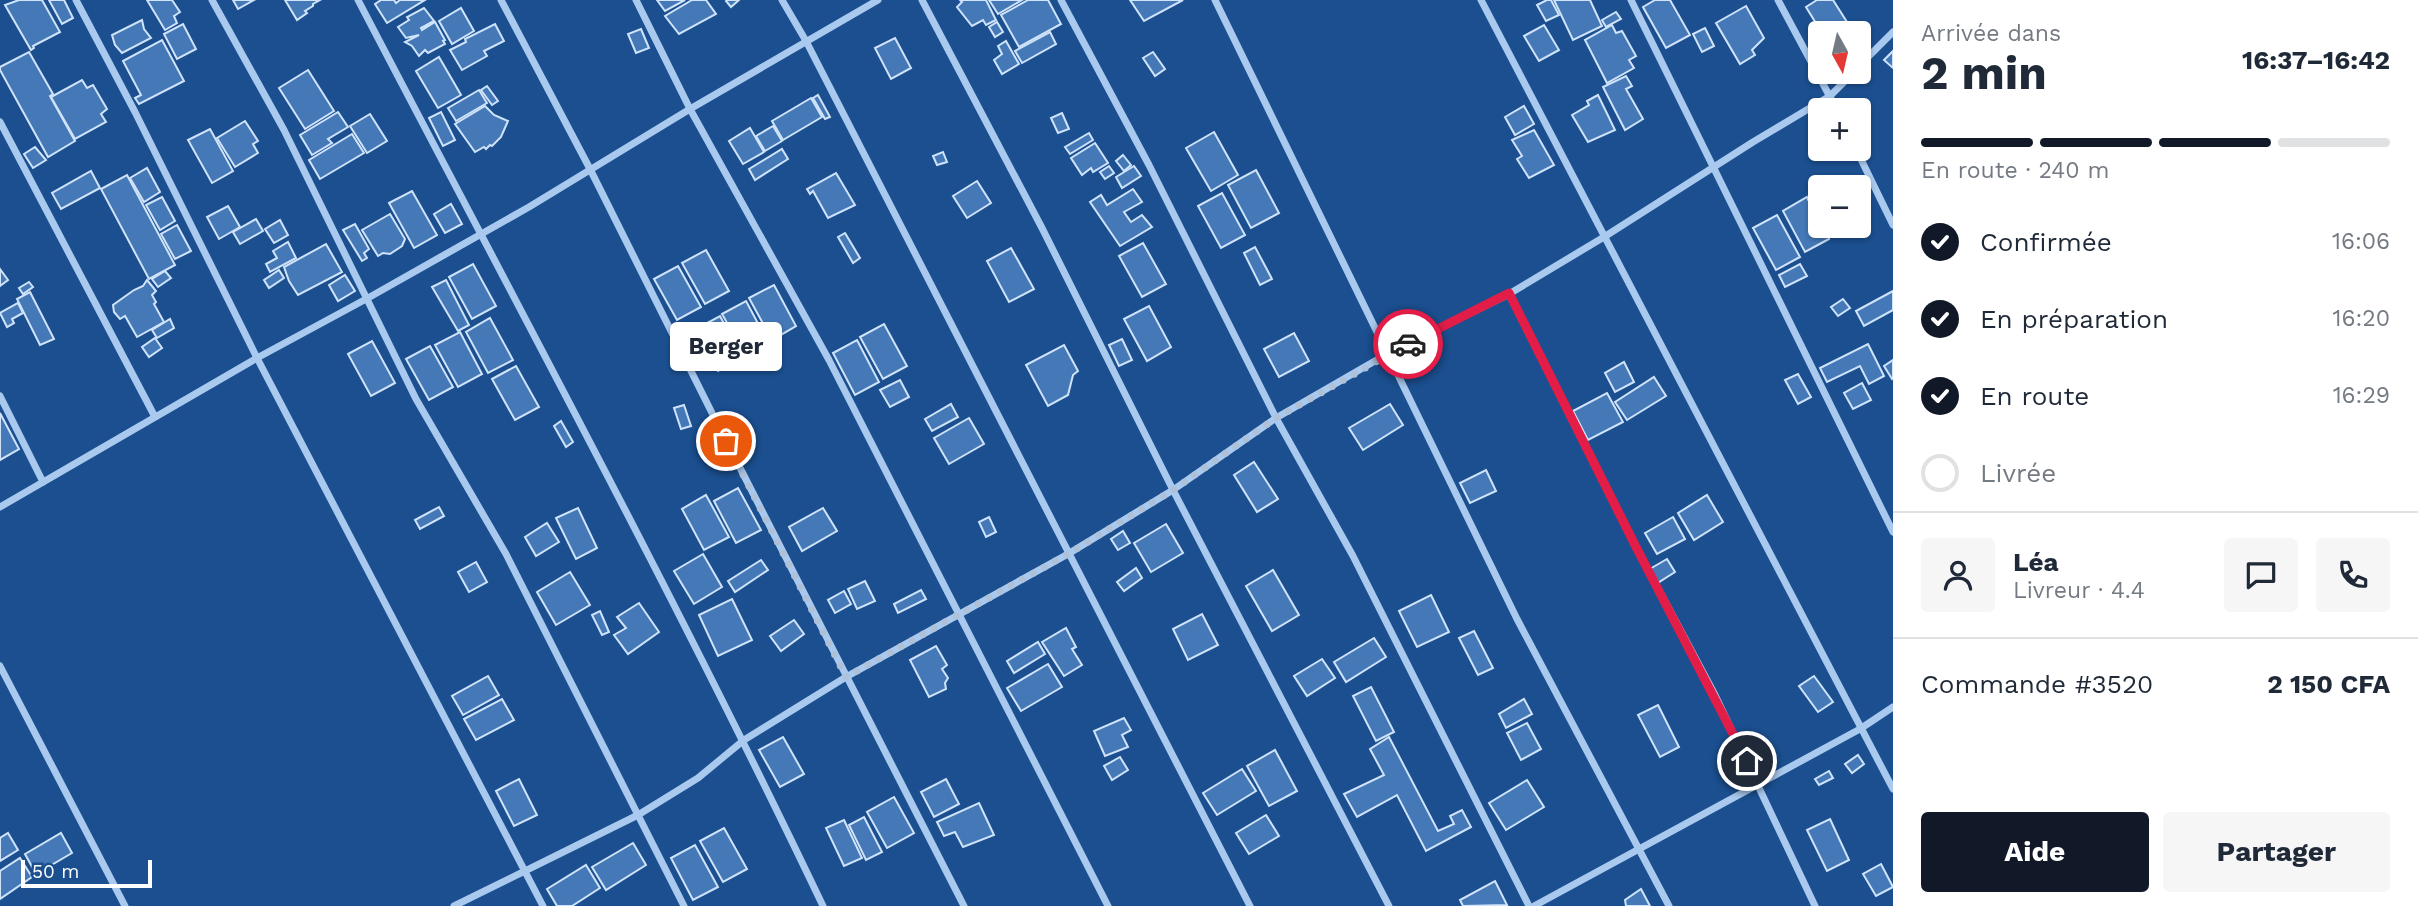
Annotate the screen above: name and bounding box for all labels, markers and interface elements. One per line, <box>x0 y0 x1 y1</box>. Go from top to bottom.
text: Arrivée dans <box>1921 20 2061 47</box>
north arrow <box>1808 21 1871 84</box>
map controls <box>1808 21 1871 238</box>
text: 16:37–16:42 <box>2242 45 2390 75</box>
text: 2 min <box>1921 46 2047 100</box>
button: + <box>1808 98 1871 161</box>
text: En route · 240 m <box>1921 157 2109 184</box>
button: − <box>1808 175 1871 238</box>
icon: check <box>1921 223 1959 261</box>
text: Confirmée <box>1980 227 2112 257</box>
text: 16:06 <box>2332 228 2390 255</box>
icon: check <box>1921 300 1959 338</box>
text: En préparation <box>1980 304 2168 334</box>
text: 16:20 <box>2333 305 2390 332</box>
courier <box>1373 309 1443 379</box>
callout: Berger <box>670 322 782 371</box>
icon: car <box>1389 325 1427 363</box>
text: Berger <box>689 333 763 360</box>
icon: check <box>1921 377 1959 415</box>
text: En route <box>1980 381 2089 411</box>
text: 16:29 <box>2333 382 2390 409</box>
pin <box>696 411 756 471</box>
icon: bag <box>707 422 745 460</box>
text: Livrée <box>1980 458 2056 488</box>
button: person <box>1921 538 1995 612</box>
button: chat <box>2224 538 2298 612</box>
button: phone <box>2316 538 2390 612</box>
text: Léa <box>2013 547 2059 577</box>
text: Livreur · 4.4 <box>2013 577 2145 604</box>
text: Commande #3520 <box>1921 669 2153 699</box>
text: 2 150 CFA <box>2267 669 2390 699</box>
pin <box>1717 731 1777 791</box>
icon: home <box>1728 742 1766 780</box>
button: Aide <box>1921 812 2149 892</box>
button: Partager <box>2163 812 2390 892</box>
scale bar <box>21 857 152 889</box>
text: 50 m <box>32 860 79 883</box>

